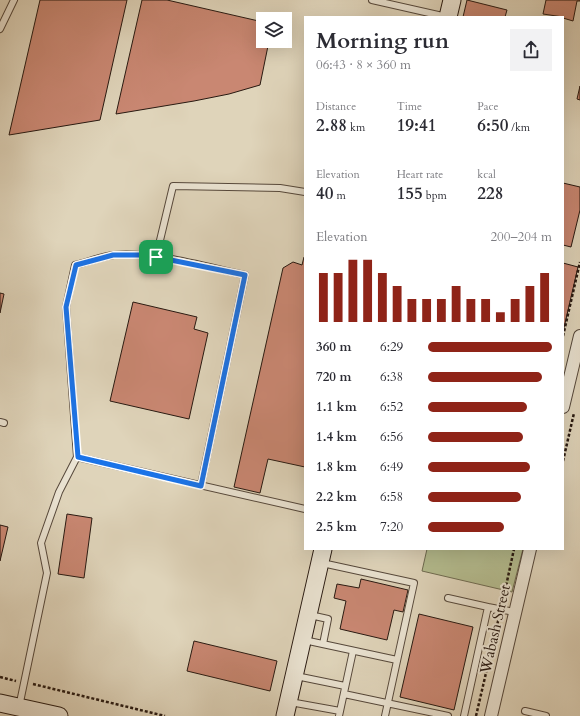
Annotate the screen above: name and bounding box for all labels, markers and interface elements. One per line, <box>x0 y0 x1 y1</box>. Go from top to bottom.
map controls <box>256 12 292 48</box>
button: layers <box>256 12 292 48</box>
text: Morning run <box>316 26 449 56</box>
button: share <box>510 29 552 71</box>
text: 06:43 · 8 × 360 m <box>316 56 411 74</box>
text: Distance <box>316 99 356 114</box>
text: Time <box>397 99 422 114</box>
text: Pace <box>477 99 499 114</box>
text: 2.88 <box>316 114 347 137</box>
text: 19:41 <box>397 114 436 137</box>
text: 6:50 <box>477 114 508 137</box>
text: km <box>347 120 365 135</box>
text: /km <box>508 120 530 135</box>
text: Elevation <box>316 167 360 182</box>
text: Heart rate <box>397 167 443 182</box>
text: kcal <box>477 167 496 182</box>
text: 40 <box>316 182 333 205</box>
text: 155 <box>397 182 423 205</box>
text: 228 <box>477 182 503 205</box>
text: m <box>333 188 346 203</box>
text: bpm <box>423 188 447 203</box>
text: Elevation <box>316 228 368 246</box>
text: 200–204 m <box>490 228 552 246</box>
pin <box>139 240 173 274</box>
icon: arrive <box>145 246 167 268</box>
text: 360 m <box>316 338 351 356</box>
text: 6:29 <box>380 338 403 356</box>
text: 720 m <box>316 368 351 386</box>
text: 6:38 <box>380 368 403 386</box>
text: 1.1 km <box>316 398 357 416</box>
text: 6:52 <box>380 398 403 416</box>
text: 1.4 km <box>316 428 357 446</box>
text: 6:56 <box>380 428 403 446</box>
text: 1.8 km <box>316 458 357 476</box>
text: 6:49 <box>380 458 403 476</box>
text: 2.2 km <box>316 488 357 506</box>
text: 6:58 <box>380 488 403 506</box>
text: 2.5 km <box>316 518 357 536</box>
text: 7:20 <box>380 518 403 536</box>
street label: Wabash Street <box>475 582 515 677</box>

